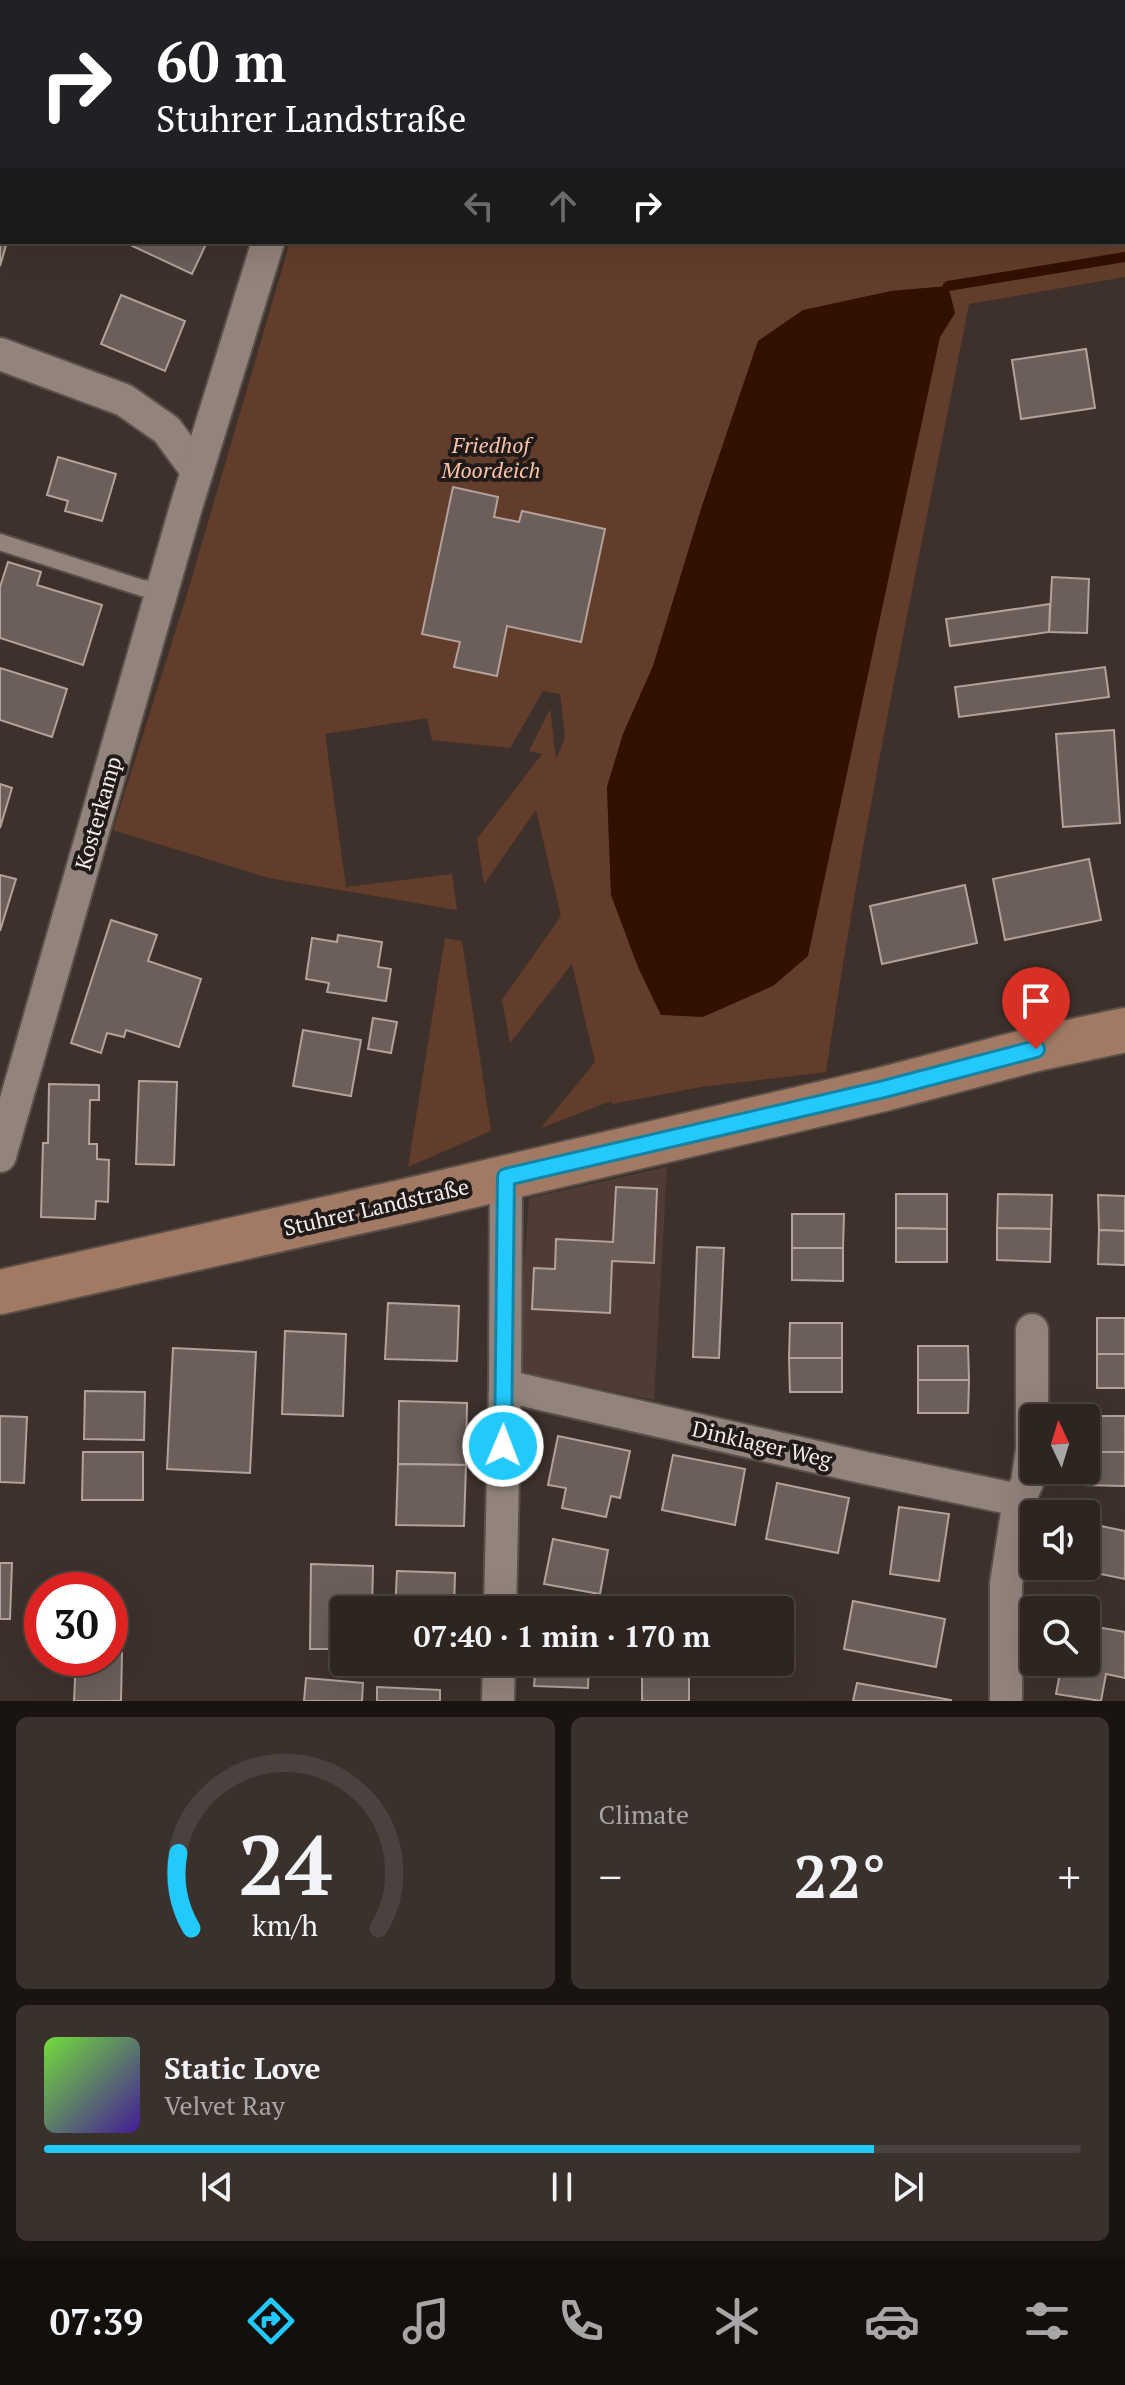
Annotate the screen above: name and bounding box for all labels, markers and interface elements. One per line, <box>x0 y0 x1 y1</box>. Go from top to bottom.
text: 60 m <box>156 24 286 98</box>
icon: right <box>24 32 128 136</box>
text: Stuhrer Landstraße <box>156 95 466 142</box>
icon: left <box>457 184 501 228</box>
icon: ahead <box>541 184 585 228</box>
icon: right <box>625 184 669 228</box>
park label: Friedhof Moordeich <box>441 430 540 484</box>
street label: Kosterkamp <box>68 753 128 873</box>
pin <box>1002 967 1070 1049</box>
icon: arrive <box>1014 979 1058 1023</box>
street label: Stuhrer Landstraße <box>280 1171 472 1242</box>
position arrow <box>461 1404 545 1488</box>
north arrow <box>1020 1404 1100 1484</box>
map controls <box>1020 1404 1100 1676</box>
street label: Dinklager Weg <box>689 1413 835 1474</box>
button: sound <box>1020 1500 1100 1580</box>
speed limit sign: 30 <box>24 1572 128 1676</box>
button: search <box>1020 1596 1100 1676</box>
text: 07:40 · 1 min · 170 m <box>414 1616 710 1656</box>
text: Climate <box>599 1797 689 1831</box>
text: 24 <box>238 1809 332 1919</box>
text: 22° <box>793 1836 886 1915</box>
text: − <box>599 1847 622 1906</box>
text: + <box>1058 1847 1081 1906</box>
text: km/h <box>252 1906 318 1944</box>
text: Static Love <box>164 2048 321 2088</box>
text: Velvet Ray <box>164 2088 285 2122</box>
icon: previous <box>195 2165 239 2209</box>
icon: pause <box>540 2165 584 2209</box>
icon: next <box>886 2165 930 2209</box>
icon: directions <box>243 2293 299 2349</box>
icon: music <box>398 2293 454 2349</box>
icon: phone <box>553 2293 609 2349</box>
icon: climate <box>709 2293 765 2349</box>
icon: car <box>864 2293 920 2349</box>
icon: filters <box>1019 2293 1075 2349</box>
text: 07:39 <box>50 2298 143 2345</box>

